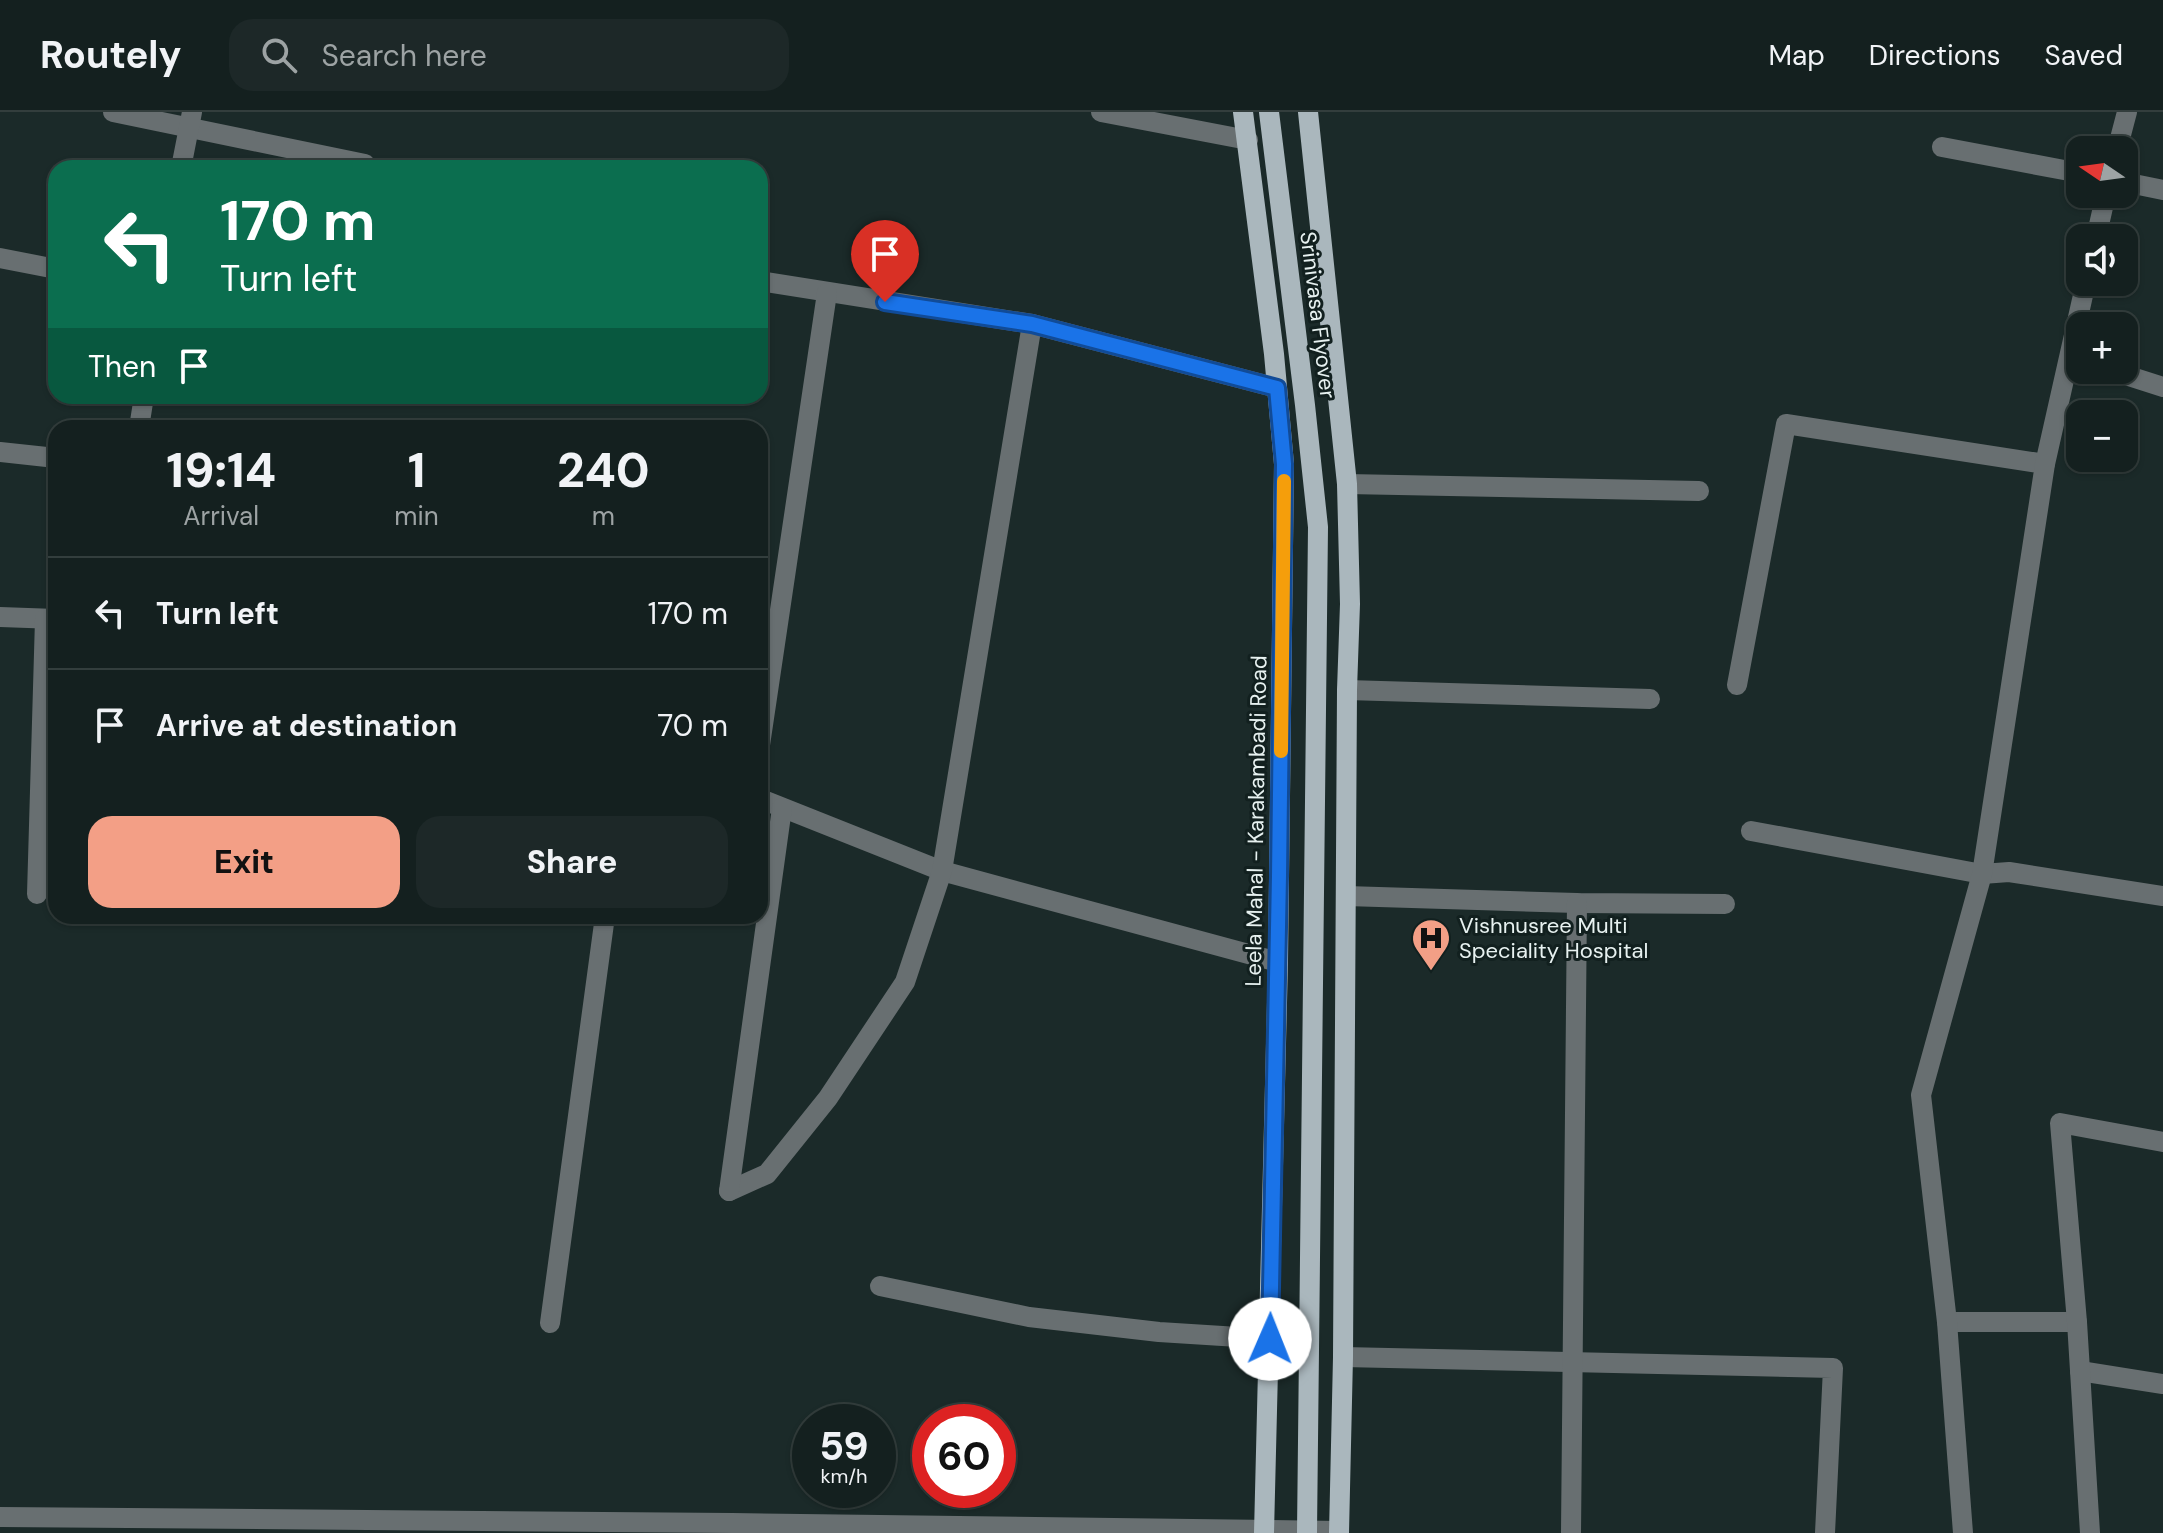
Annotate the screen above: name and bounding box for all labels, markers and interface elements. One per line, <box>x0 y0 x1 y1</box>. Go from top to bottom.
search box <box>229 19 789 91</box>
text: Routely <box>40 30 181 80</box>
icon: search <box>257 33 301 77</box>
text: Search here <box>321 36 487 75</box>
text: Map <box>1768 37 1825 74</box>
text: Directions <box>1869 37 2001 74</box>
text: Saved <box>2045 37 2123 74</box>
north arrow <box>2066 136 2138 208</box>
map controls <box>2066 136 2138 472</box>
text: 170 m <box>220 184 375 257</box>
icon: left <box>88 192 192 296</box>
pin <box>851 220 919 302</box>
button: sound <box>2066 224 2138 296</box>
street label: Srinivasa Flyover <box>1293 230 1343 400</box>
icon: arrive <box>863 232 907 276</box>
text: Turn left <box>220 255 357 302</box>
button: + <box>2066 312 2138 384</box>
icon: arrive <box>172 344 216 388</box>
text: Then <box>88 347 156 386</box>
button: − <box>2066 400 2138 472</box>
text: 19:14 <box>166 439 276 502</box>
text: 1 <box>408 439 425 502</box>
text: 240 <box>557 439 650 502</box>
text: Arrival <box>183 499 259 533</box>
text: min <box>394 499 439 533</box>
text: m <box>592 499 615 533</box>
icon: left <box>88 591 132 635</box>
text: Turn left <box>156 594 279 633</box>
text: 170 m <box>648 594 728 633</box>
street label: Leela Mahal - Karakambadi Road <box>1239 655 1273 987</box>
icon: arrive <box>88 703 132 747</box>
text: Arrive at destination <box>156 706 457 745</box>
text: 70 m <box>657 706 728 745</box>
button: Exit <box>88 816 400 908</box>
button: Share <box>416 816 728 908</box>
place label: Vishnusree Multi Speciality Hospital <box>1459 911 1648 965</box>
hospital icon: Vishnusree Multi Speciality Hospital <box>1410 917 1452 972</box>
position arrow <box>1228 1297 1312 1381</box>
speed limit sign: 60 <box>912 1404 1016 1508</box>
text: 59 <box>819 1420 869 1472</box>
text: km/h <box>820 1463 868 1489</box>

